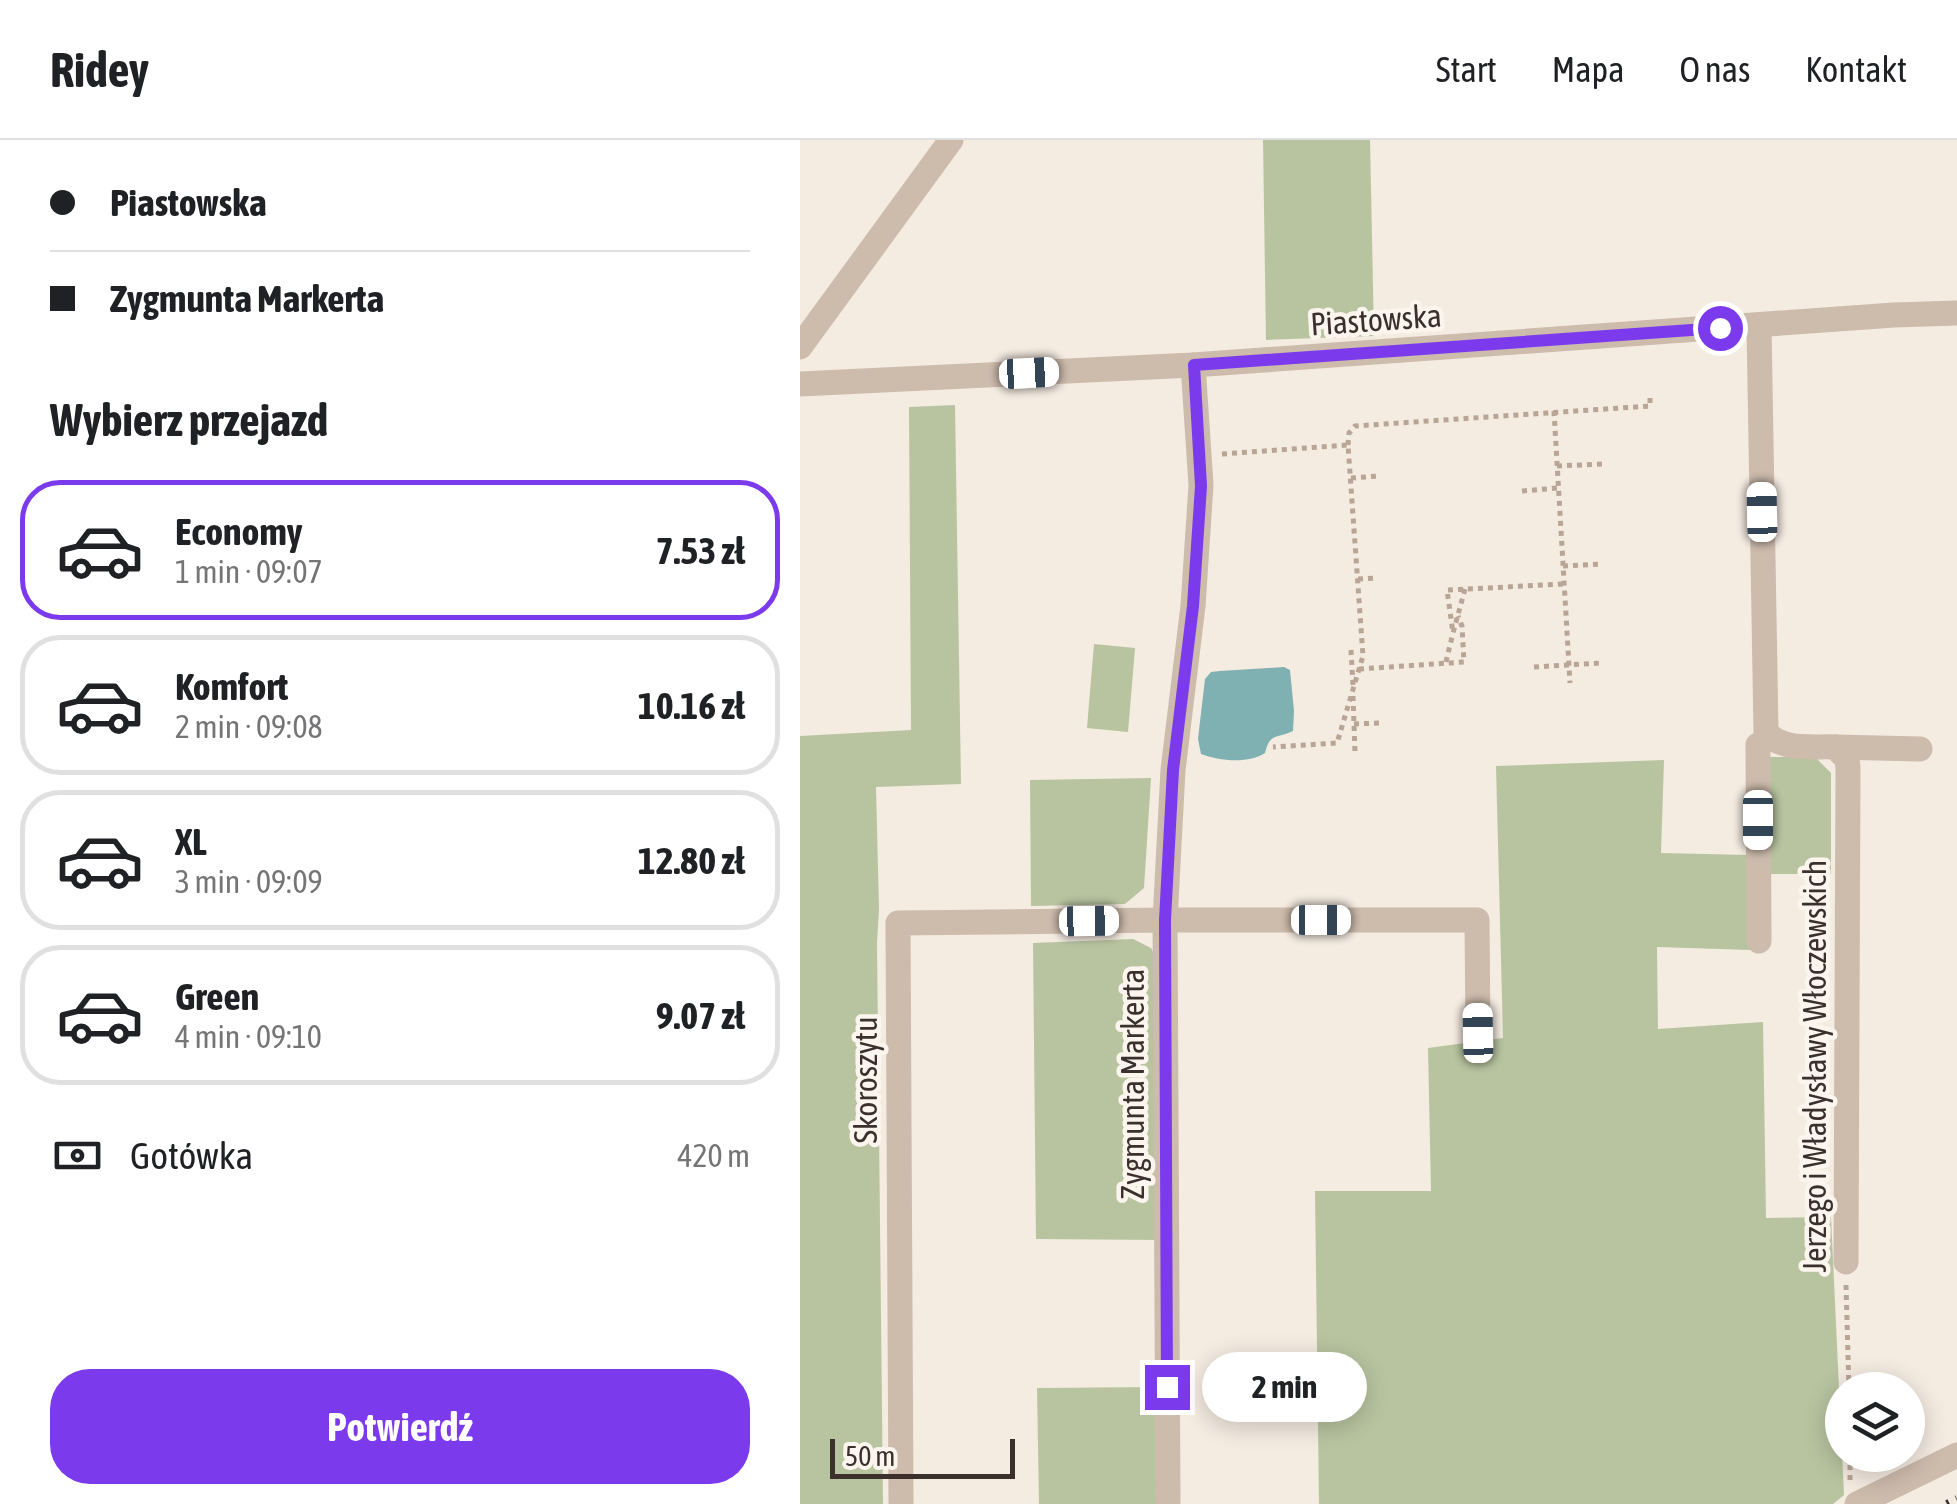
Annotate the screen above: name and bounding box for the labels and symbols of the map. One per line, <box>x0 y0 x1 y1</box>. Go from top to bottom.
street label: Piastowska <box>1309 296 1443 343</box>
route start <box>1698 306 1743 351</box>
car <box>998 356 1060 390</box>
car <box>1746 482 1778 542</box>
car <box>1743 790 1773 850</box>
street label: Jerzego i Władysławy Włoczewskich <box>1796 860 1833 1272</box>
car <box>1059 905 1119 937</box>
car <box>1291 905 1351 935</box>
street label: Zygmunta Markerta <box>1114 969 1151 1199</box>
car <box>1462 1003 1494 1063</box>
street label: Skoroszytu <box>847 1016 884 1144</box>
callout: 2 min <box>1202 1352 1367 1422</box>
route end <box>1145 1365 1190 1410</box>
scale bar <box>830 1434 1015 1478</box>

